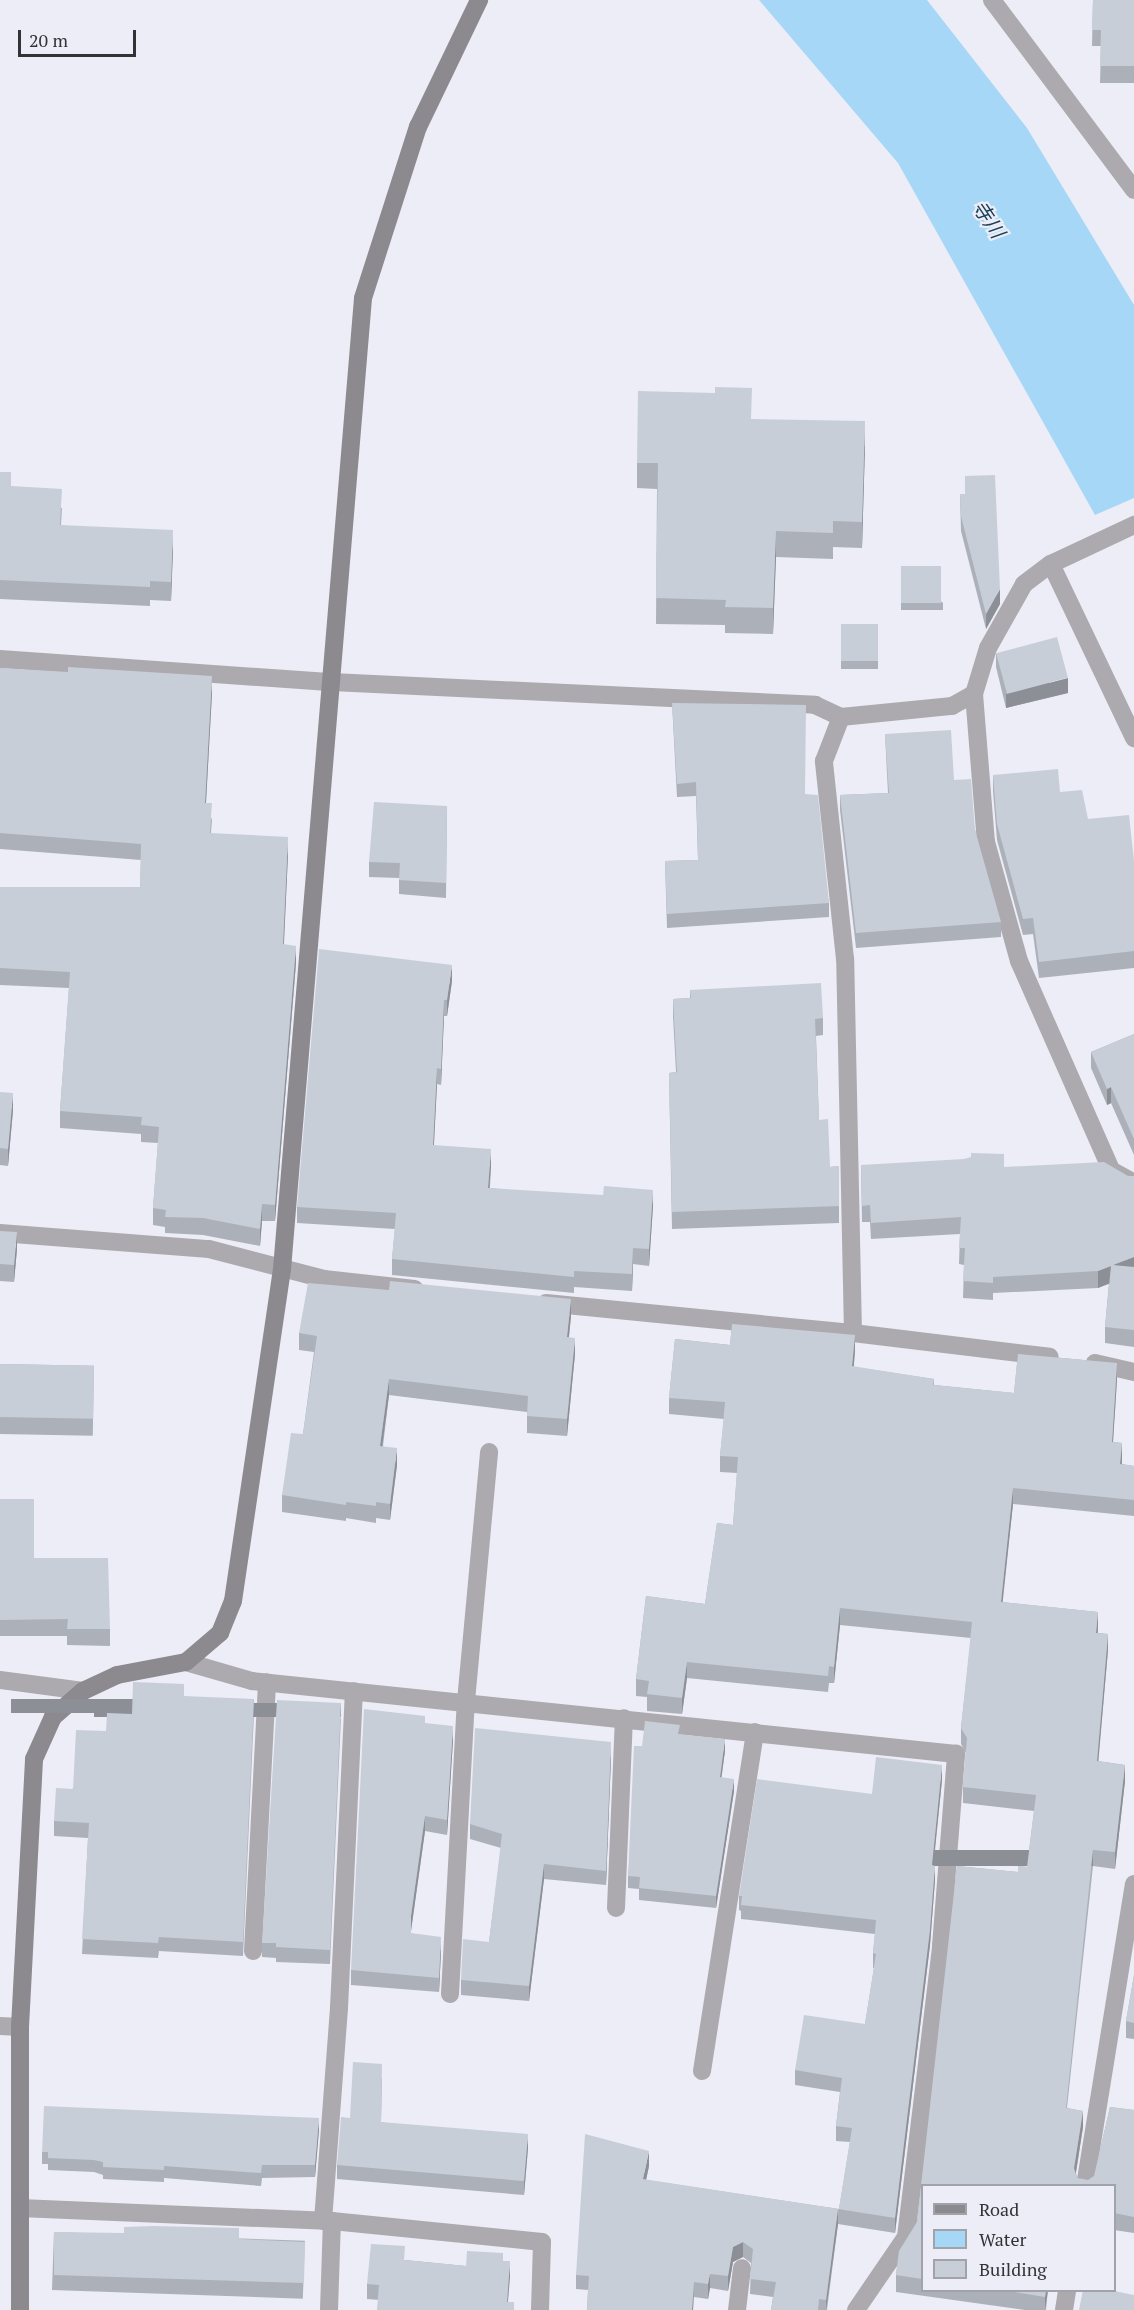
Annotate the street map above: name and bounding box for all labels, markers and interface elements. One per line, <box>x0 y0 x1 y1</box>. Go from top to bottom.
scale bar <box>21 18 140 56</box>
text: 20 m <box>29 28 68 52</box>
water label: 寺川 <box>968 196 1010 242</box>
legend <box>921 2184 1116 2292</box>
text: Road <box>979 2197 1019 2221</box>
text: Water <box>979 2227 1026 2251</box>
text: Building <box>979 2257 1047 2281</box>

